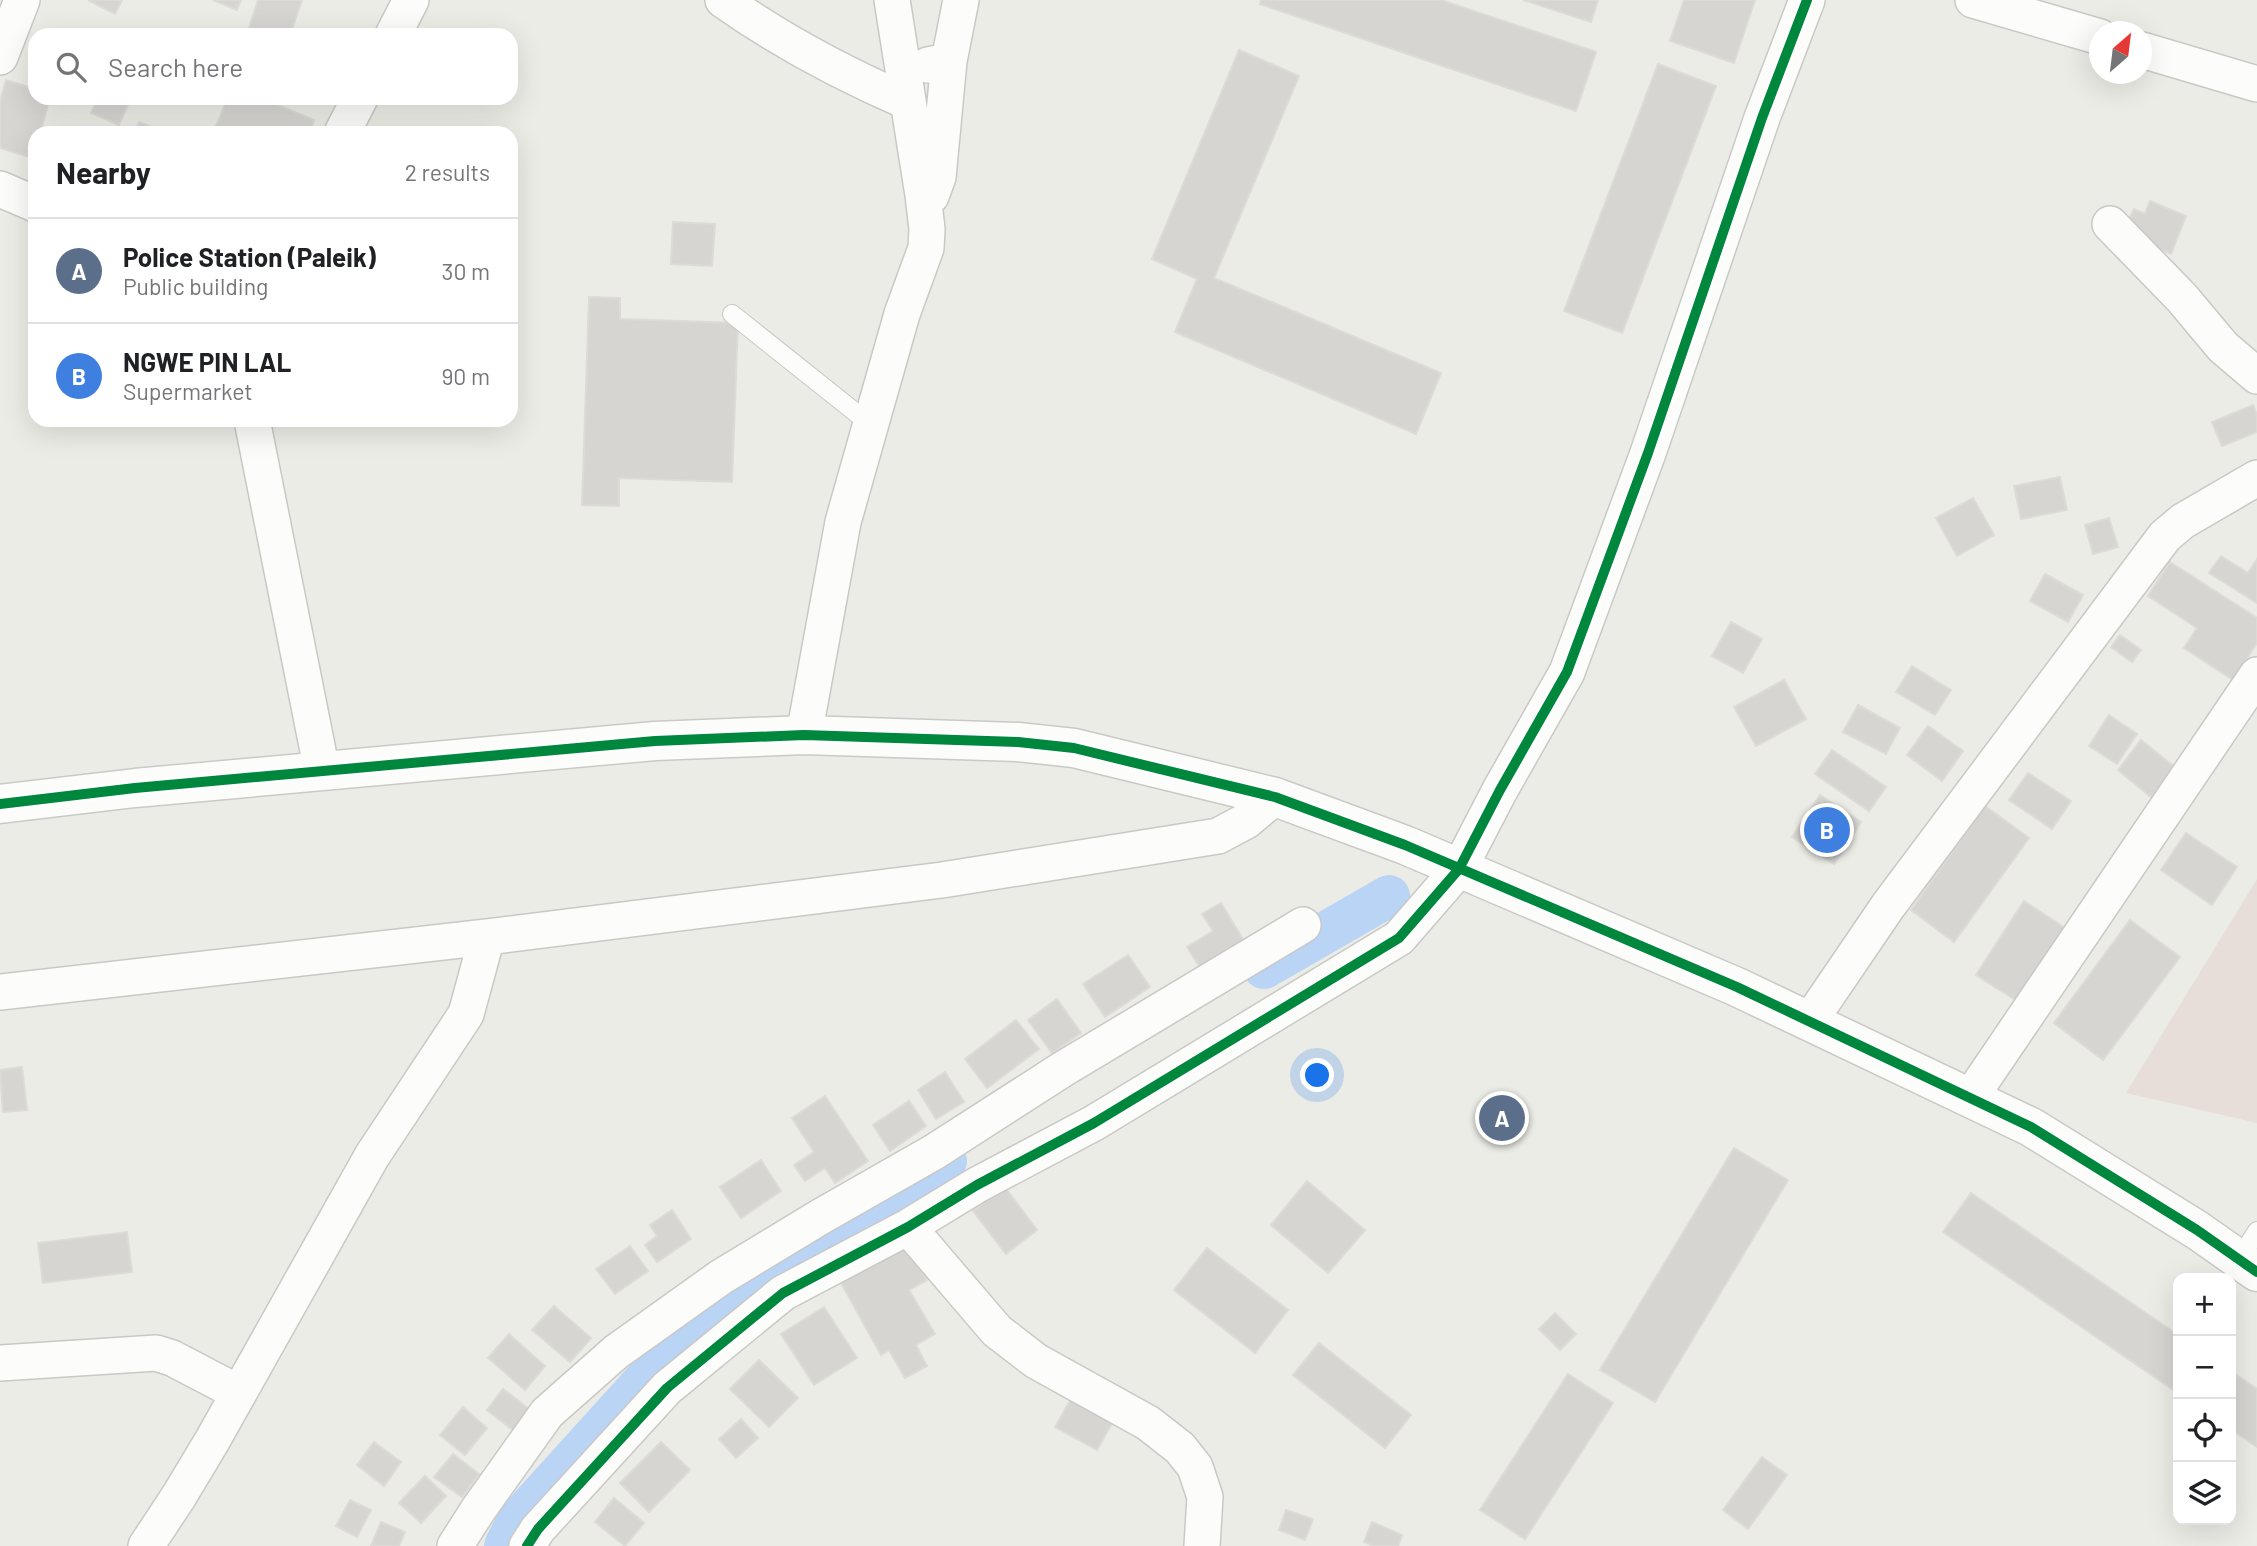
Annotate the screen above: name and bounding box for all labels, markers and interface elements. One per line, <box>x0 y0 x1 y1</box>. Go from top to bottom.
north arrow <box>2089 21 2152 84</box>
search box <box>28 28 518 105</box>
icon: search <box>52 48 90 86</box>
text: Search here <box>108 51 243 82</box>
text: Nearby <box>56 154 151 190</box>
text: 2 results <box>405 158 490 186</box>
text: Police Station (Paleik) <box>123 241 376 272</box>
text: A <box>71 257 87 285</box>
text: 30 m <box>442 257 490 285</box>
text: Public building <box>123 272 268 300</box>
text: NGWE PIN LAL <box>123 346 291 377</box>
text: B <box>72 362 86 390</box>
text: 90 m <box>441 362 490 390</box>
text: Supermarket <box>123 377 253 405</box>
pin: B <box>1804 804 1850 856</box>
your location <box>1300 1058 1334 1092</box>
pin: A <box>1479 1092 1525 1144</box>
map controls <box>2173 1273 2236 1525</box>
button: + <box>2173 1273 2236 1336</box>
button: − <box>2173 1336 2236 1399</box>
button: locate <box>2173 1399 2236 1462</box>
button: layers <box>2173 1462 2236 1525</box>

